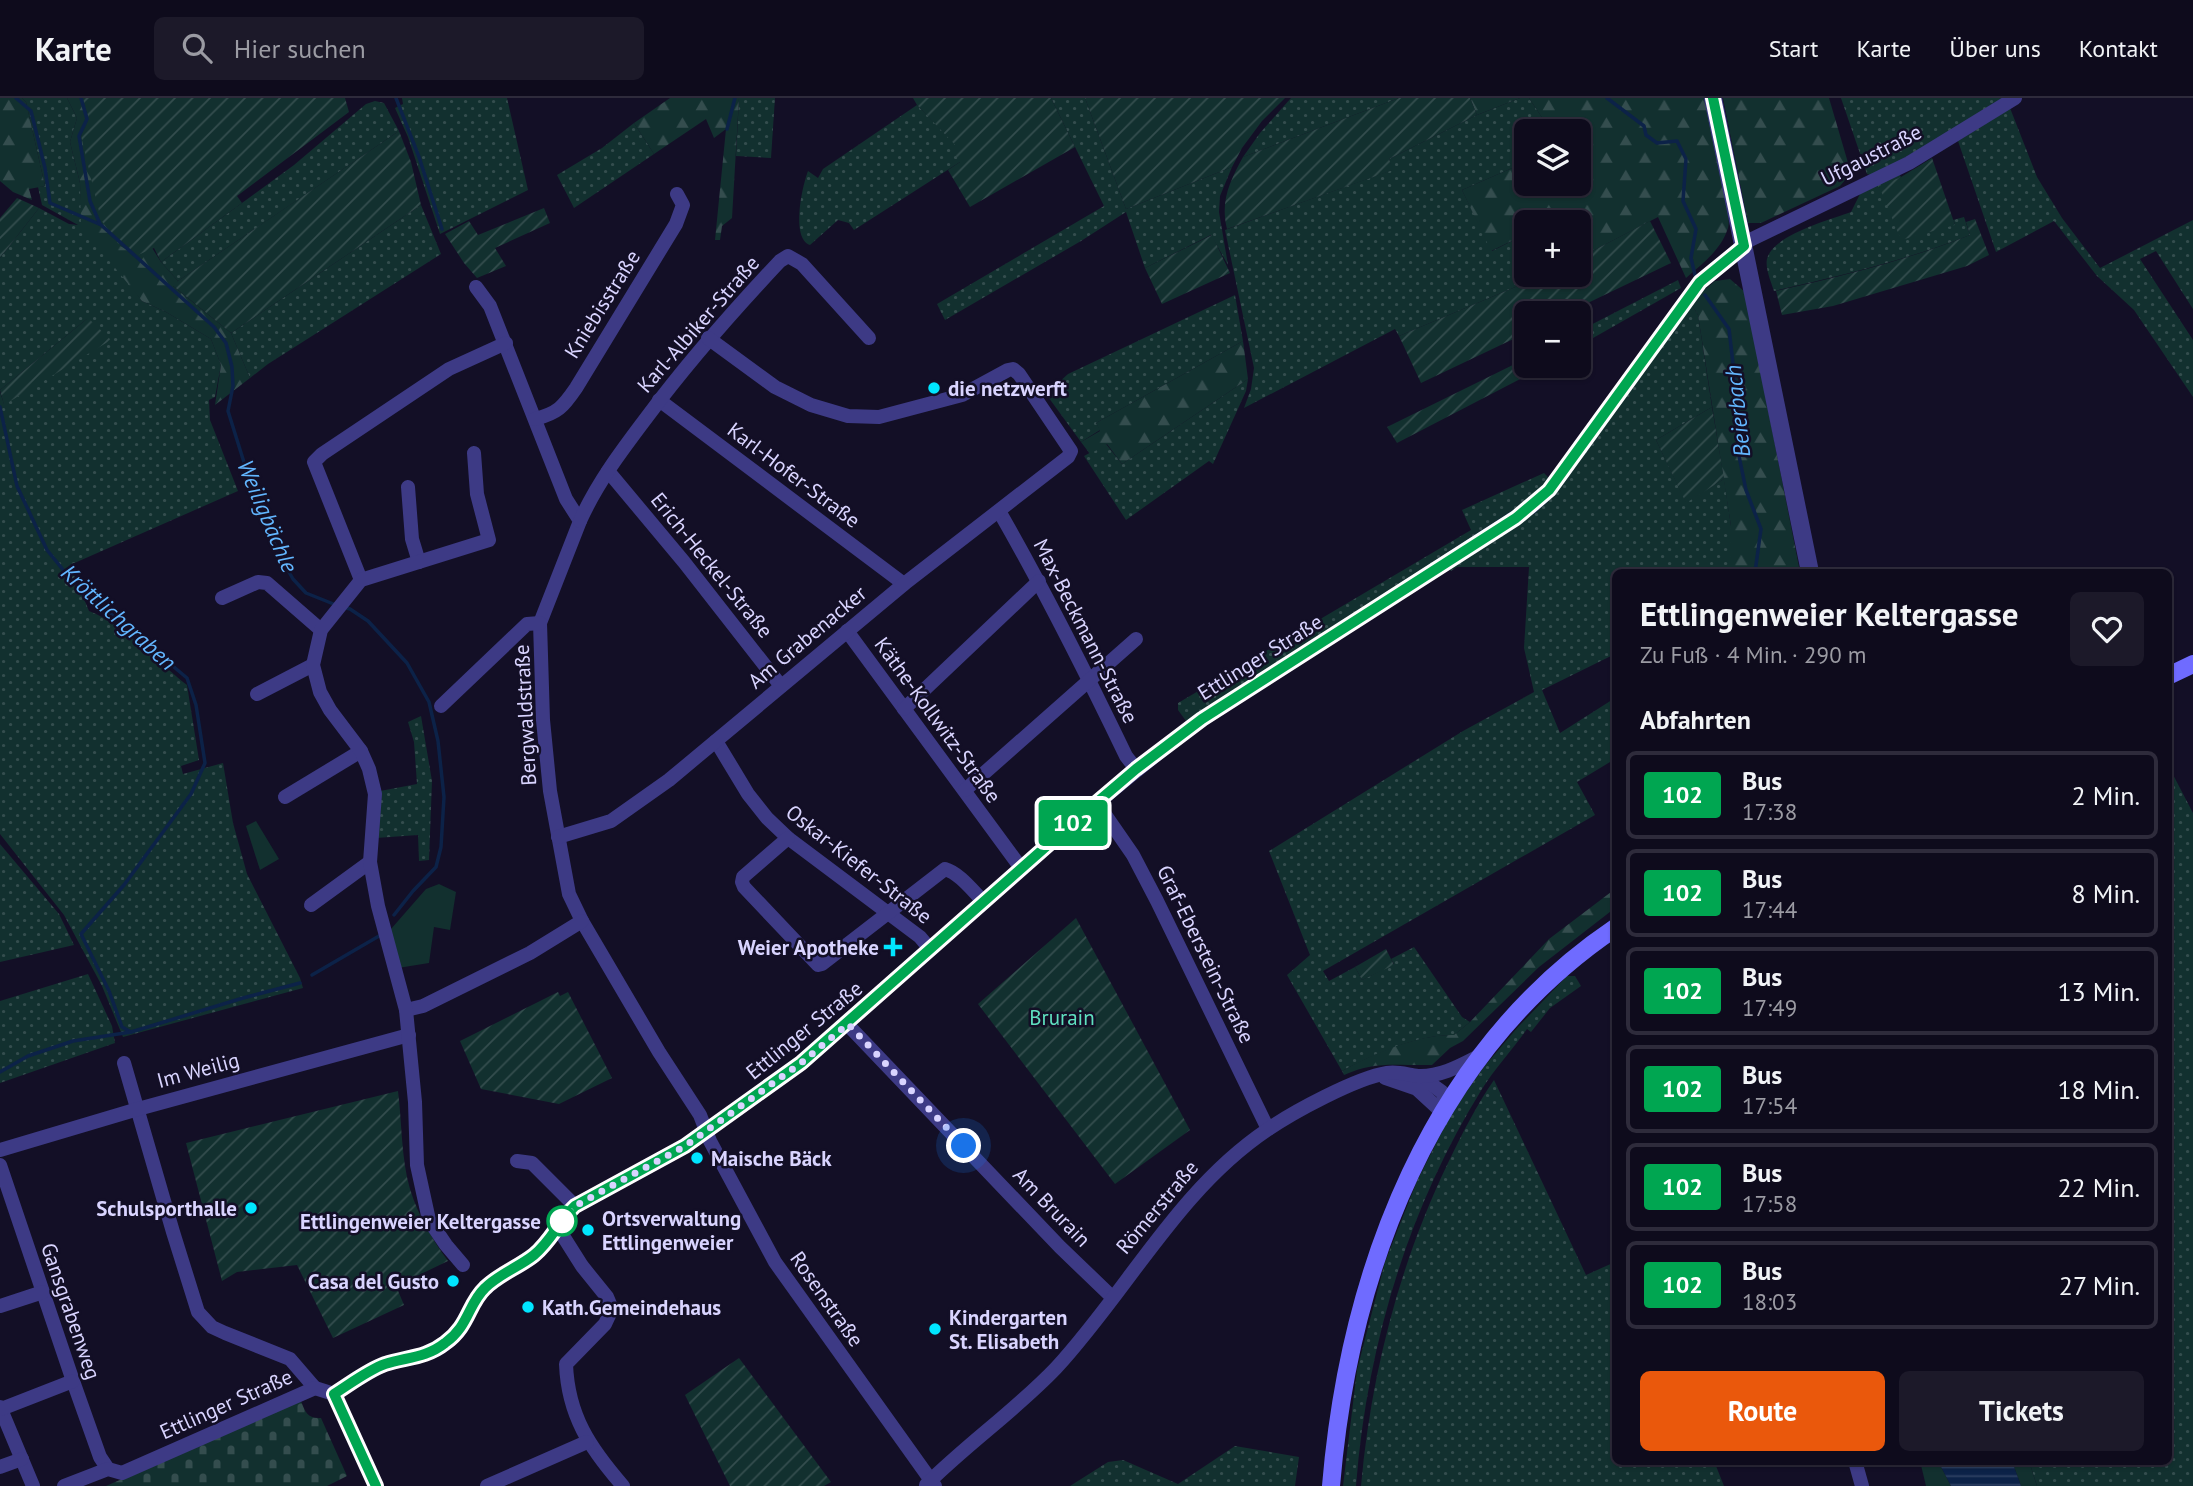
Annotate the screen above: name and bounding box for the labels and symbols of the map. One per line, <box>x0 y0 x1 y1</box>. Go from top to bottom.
street label: Ufgaustraße <box>1816 118 1926 192</box>
street label: Kniebisstraße <box>558 245 646 363</box>
street label: Karl-Albiker-Straße <box>631 250 765 398</box>
water label: Beierbach <box>1718 363 1756 459</box>
place label: die netzwerft <box>948 375 1068 402</box>
marker: die netzwerft <box>926 380 942 396</box>
street label: Karl-Hofer-Straße <box>722 416 866 534</box>
water label: Weiligbächle <box>231 455 305 577</box>
street label: Erich-Heckel-Straße <box>645 487 779 643</box>
street label: Max-Beckmann-Straße <box>1028 534 1144 728</box>
water label: Kröttlichgraben <box>55 558 183 676</box>
street label: Am Grabenacker <box>742 580 872 694</box>
street label: Ettlinger Straße <box>1192 608 1328 706</box>
street label: Käthe-Kollwitz-Straße <box>869 632 1007 808</box>
street label: Bergwaldstraße <box>508 644 542 786</box>
street label: Oskar-Kiefer-Straße <box>780 798 938 930</box>
line badge: 102 <box>1033 800 1113 846</box>
street label: Graf-Eberstein-Straße <box>1151 860 1261 1048</box>
place label: Weier Apotheke <box>738 934 879 961</box>
marker: Weier Apotheke <box>885 939 901 955</box>
street label: Ettlinger Straße <box>740 975 868 1085</box>
park label: Brurain <box>1029 1004 1095 1031</box>
street label: Im Weilig <box>154 1046 242 1094</box>
your location <box>946 1128 981 1163</box>
place label: Maische Bäck <box>711 1145 832 1172</box>
marker: Maische Bäck <box>689 1150 705 1166</box>
street label: Römerstraße <box>1110 1155 1204 1259</box>
street label: Am Brurain <box>1007 1162 1097 1252</box>
place label: Schulsporthalle <box>96 1195 237 1222</box>
marker: Schulsporthalle <box>243 1200 259 1216</box>
place label: Ortsverwaltung Ettlingenweier <box>602 1205 741 1256</box>
marker: Ettlingenweier Keltergasse <box>547 1206 577 1236</box>
place label: Ettlingenweier Keltergasse <box>300 1208 541 1235</box>
marker: Ortsverwaltung Ettlingenweier <box>580 1222 596 1238</box>
street label: Gansgrabenweg <box>35 1239 107 1383</box>
street label: Rosenstraße <box>784 1246 870 1352</box>
place label: Casa del Gusto <box>308 1268 439 1295</box>
marker: Casa del Gusto <box>445 1273 461 1289</box>
place label: Kath.Gemeindehaus <box>542 1294 721 1321</box>
marker: Kath.Gemeindehaus <box>520 1299 536 1315</box>
place label: Kindergarten St. Elisabeth <box>949 1304 1067 1355</box>
marker: Kindergarten St. Elisabeth <box>927 1321 943 1337</box>
street label: Ettlinger Straße <box>155 1363 297 1445</box>

